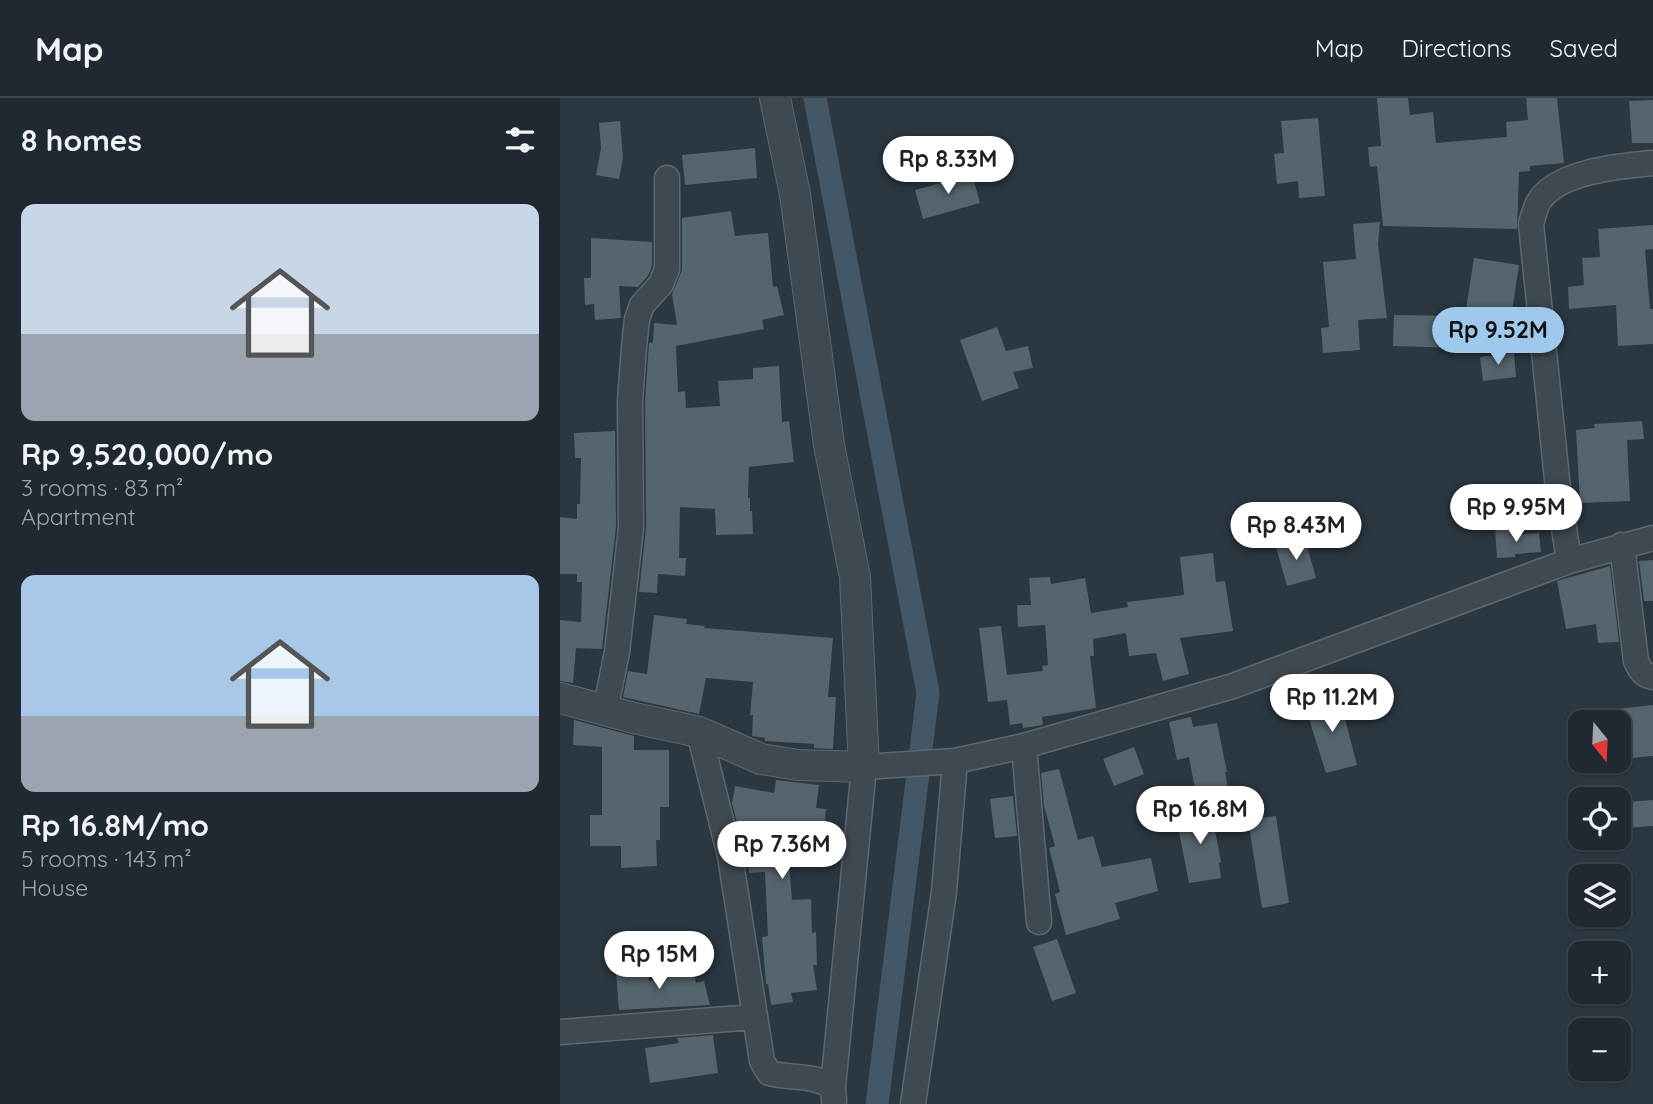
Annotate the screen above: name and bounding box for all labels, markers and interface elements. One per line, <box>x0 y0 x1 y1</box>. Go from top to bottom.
text: Map <box>35 28 103 69</box>
text: Map <box>1315 33 1364 63</box>
text: Directions <box>1402 33 1512 63</box>
text: Saved <box>1550 33 1618 63</box>
text: 8 homes <box>21 121 142 159</box>
icon: filters <box>501 121 539 159</box>
pin: Rp 8.33M <box>876 136 1020 196</box>
text: Rp 8.33M <box>899 144 997 173</box>
icon: home <box>217 250 343 376</box>
pin: Rp 9.52M <box>1426 308 1570 367</box>
text: Rp 9.52M <box>1448 315 1548 344</box>
text: Rp 9,520,000/mo <box>21 435 273 473</box>
text: 3 rooms · 83 m² <box>21 473 183 502</box>
pin: Rp 9.95M <box>1444 484 1588 544</box>
text: Rp 9.95M <box>1466 492 1566 521</box>
text: Apartment <box>21 502 135 531</box>
pin: Rp 8.43M <box>1224 503 1368 562</box>
text: Rp 8.43M <box>1246 510 1346 539</box>
icon: home <box>217 621 343 747</box>
pin: Rp 11.2M <box>1260 674 1404 734</box>
text: Rp 11.2M <box>1286 682 1378 711</box>
north arrow <box>1568 710 1631 774</box>
map controls <box>1568 710 1631 1081</box>
pin: Rp 16.8M <box>1128 786 1272 846</box>
button: locate <box>1568 787 1631 850</box>
text: Rp 16.8M <box>1152 794 1248 823</box>
text: Rp 16.8M/mo <box>21 806 209 844</box>
pin: Rp 7.36M <box>710 822 854 881</box>
text: Rp 7.36M <box>733 829 831 858</box>
text: 5 rooms · 143 m² <box>21 844 192 873</box>
button: layers <box>1568 864 1631 927</box>
text: House <box>21 873 88 902</box>
pin: Rp 15M <box>602 932 716 991</box>
text: Rp 15M <box>620 939 698 968</box>
button: + <box>1568 941 1631 1004</box>
button: − <box>1568 1018 1631 1081</box>

